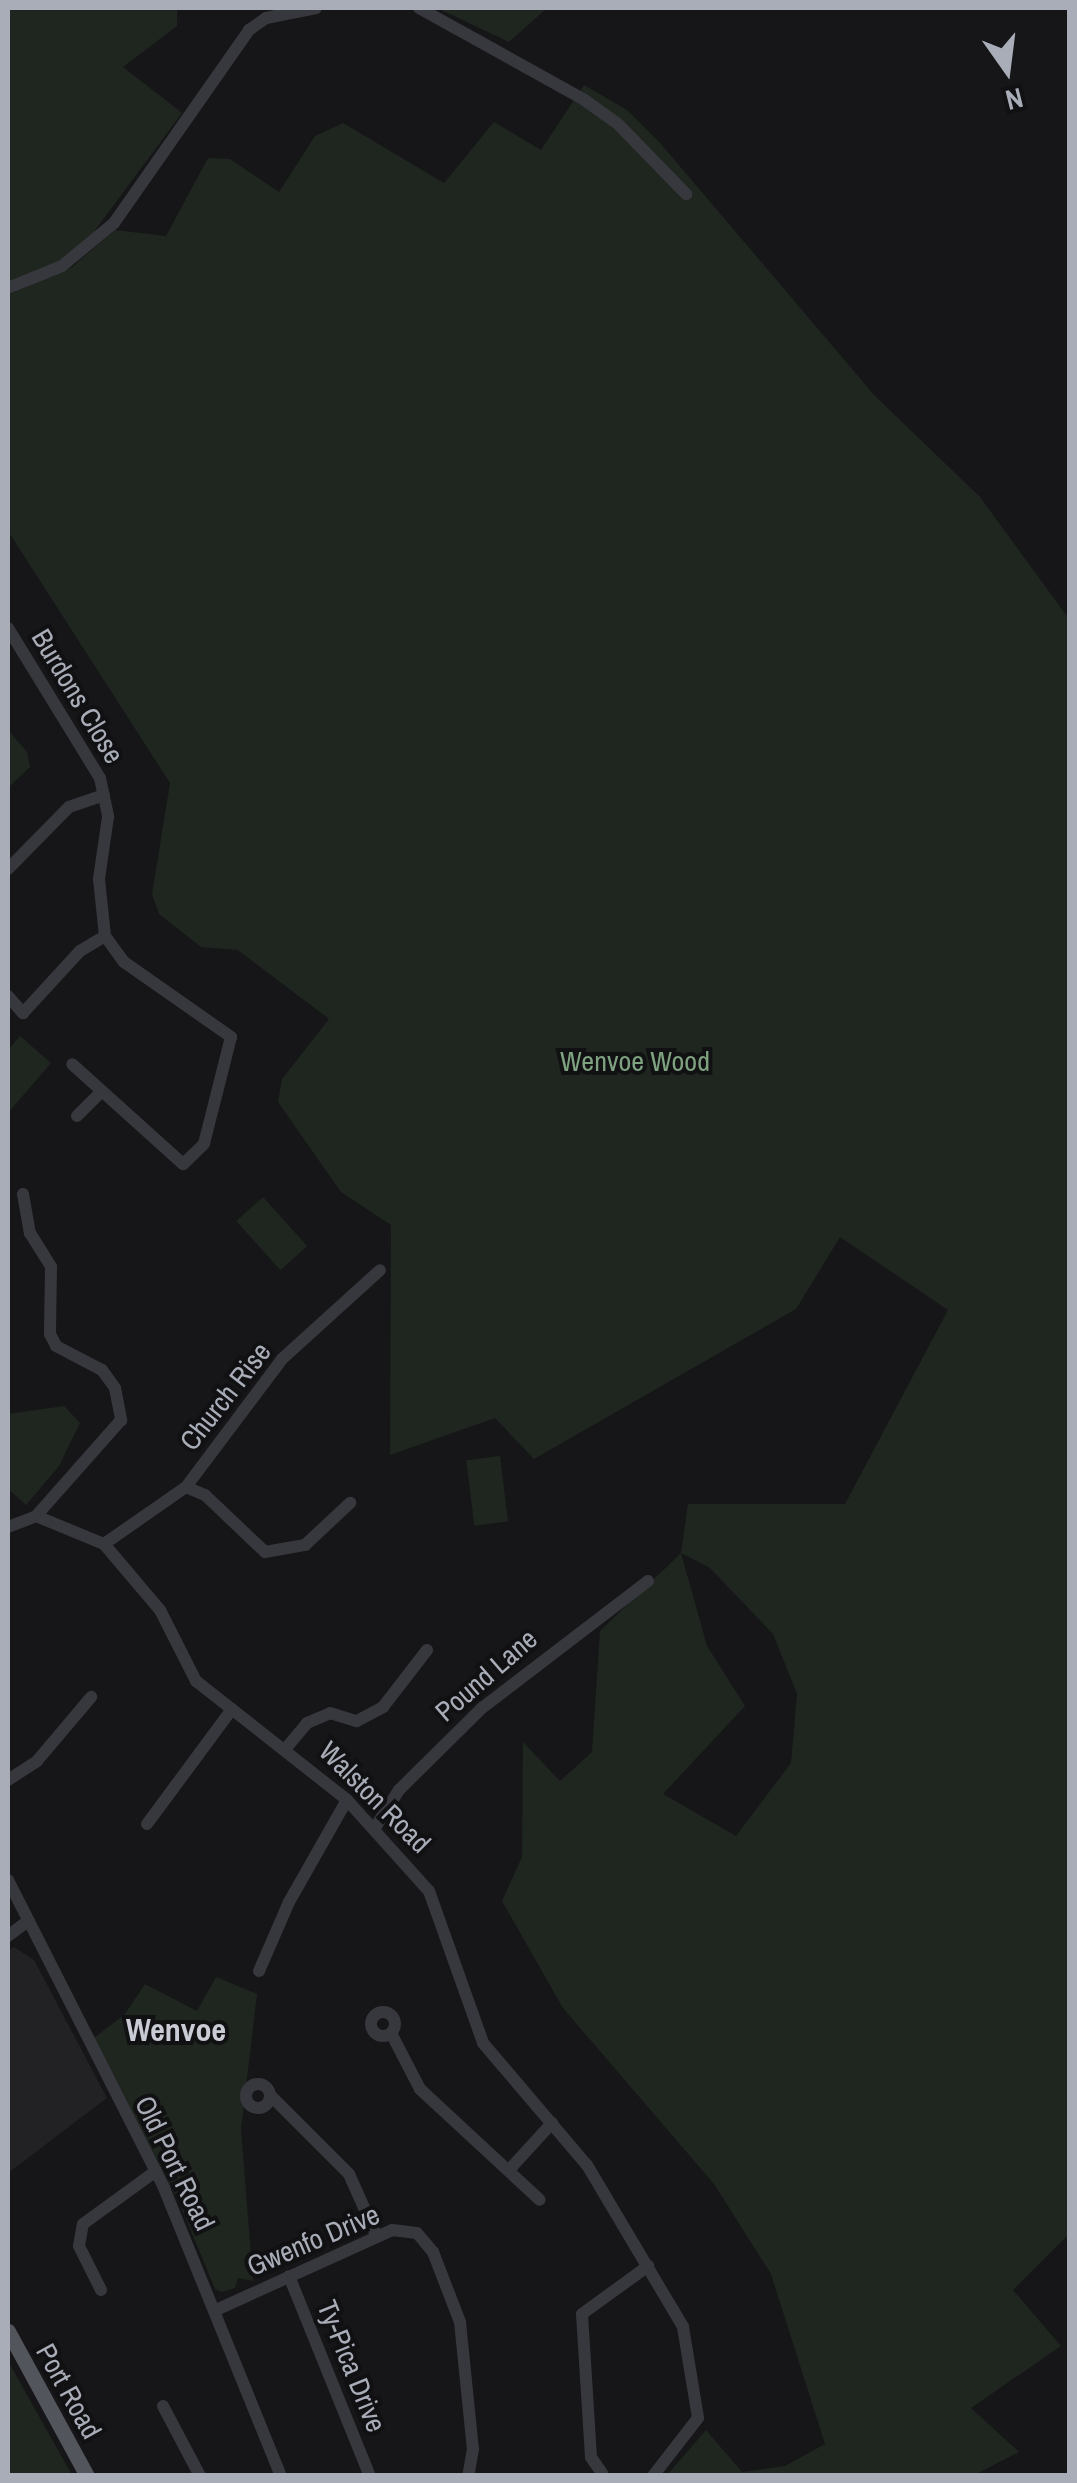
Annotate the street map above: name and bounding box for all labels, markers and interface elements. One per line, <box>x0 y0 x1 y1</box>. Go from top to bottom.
north arrow <box>957 20 1057 120</box>
text: N <box>1002 79 1027 120</box>
street label: Burdons Close <box>25 623 131 769</box>
park label: Wenvoe Wood <box>560 1044 710 1078</box>
street label: Church Rise <box>172 1335 278 1457</box>
street label: Pound Lane <box>428 1622 544 1728</box>
street label: Walston Road <box>312 1734 438 1860</box>
district label: Wenvoe <box>126 2011 226 2049</box>
street label: Old Port Road <box>128 2090 222 2236</box>
street label: Gwenfo Drive <box>242 2197 384 2283</box>
street label: Ty-Pica Drive <box>310 2295 394 2437</box>
street label: Port Road <box>29 2338 109 2444</box>

